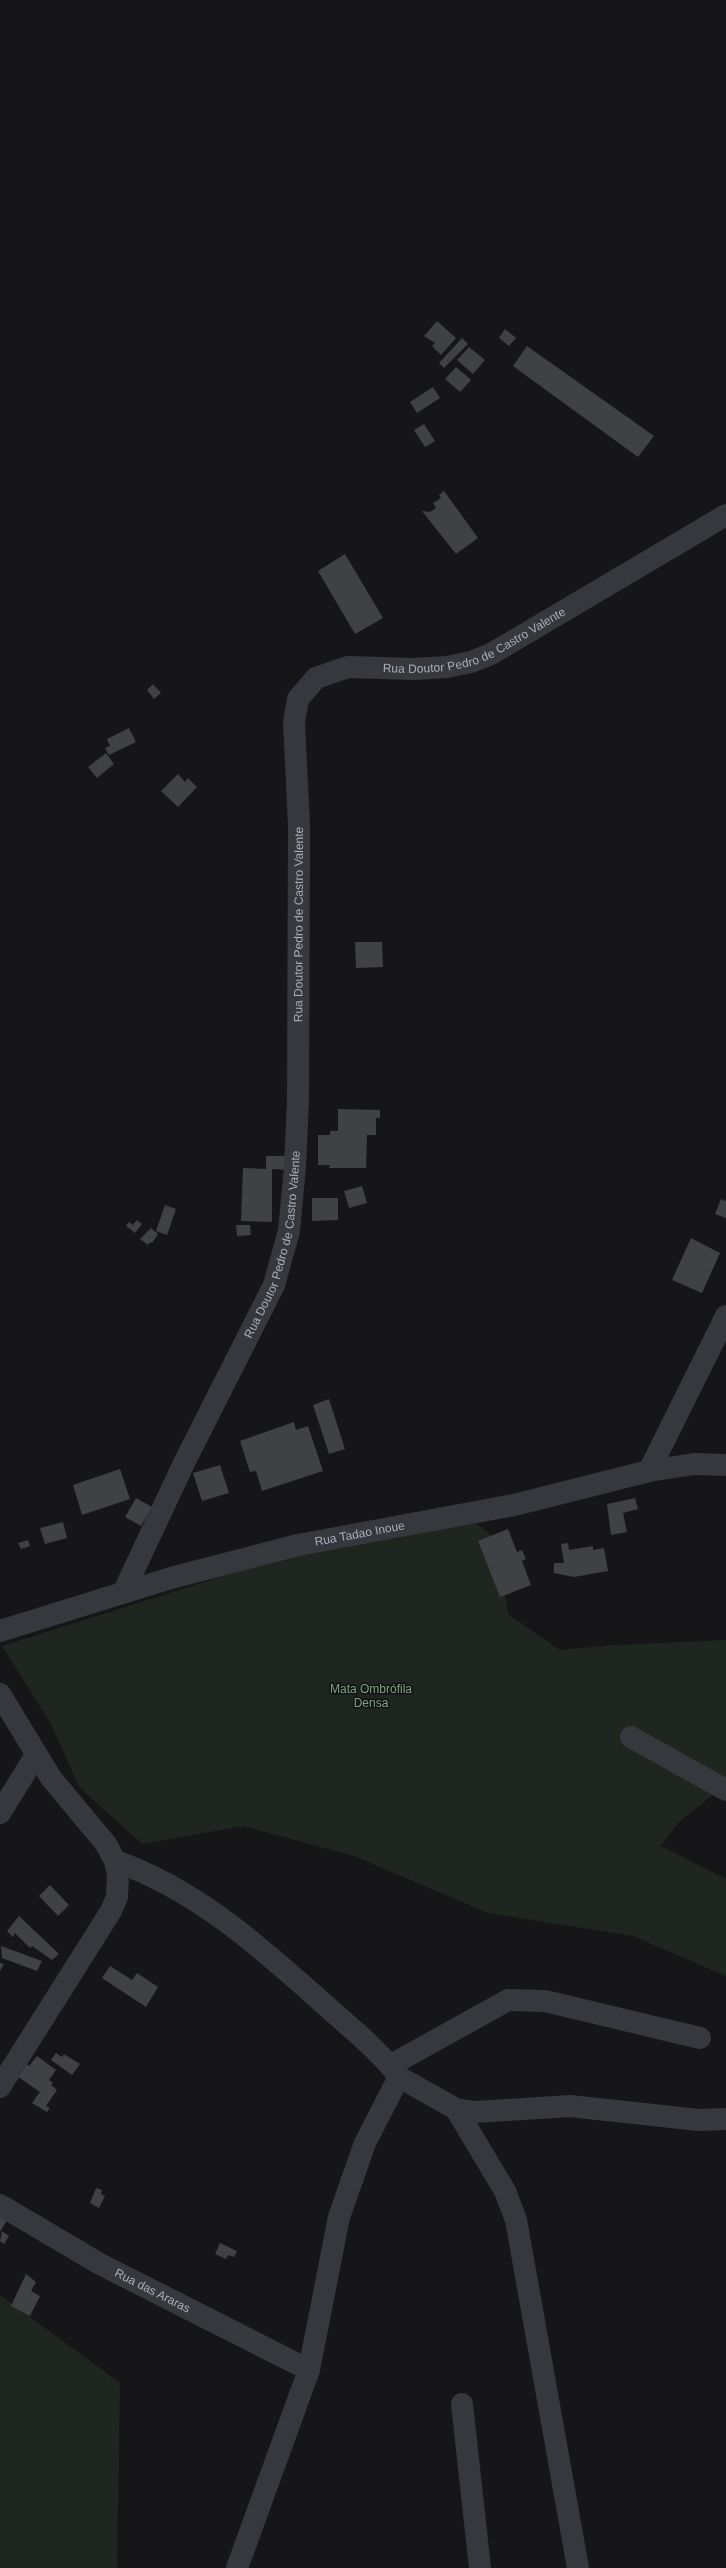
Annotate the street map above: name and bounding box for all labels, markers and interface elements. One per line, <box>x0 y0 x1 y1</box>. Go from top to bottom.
street label: Rua Doutor Pedro de Castro Valente <box>383 604 568 676</box>
street label: Rua Doutor Pedro de Castro Valente <box>291 826 306 1022</box>
street label: Rua Doutor Pedro de Castro Valente <box>241 1150 303 1341</box>
street label: Rua Tadao Inoue <box>314 1518 406 1549</box>
park label: Mata Ombrófila Densa <box>330 1682 412 1710</box>
street label: Rua das Araras <box>112 2266 193 2316</box>

